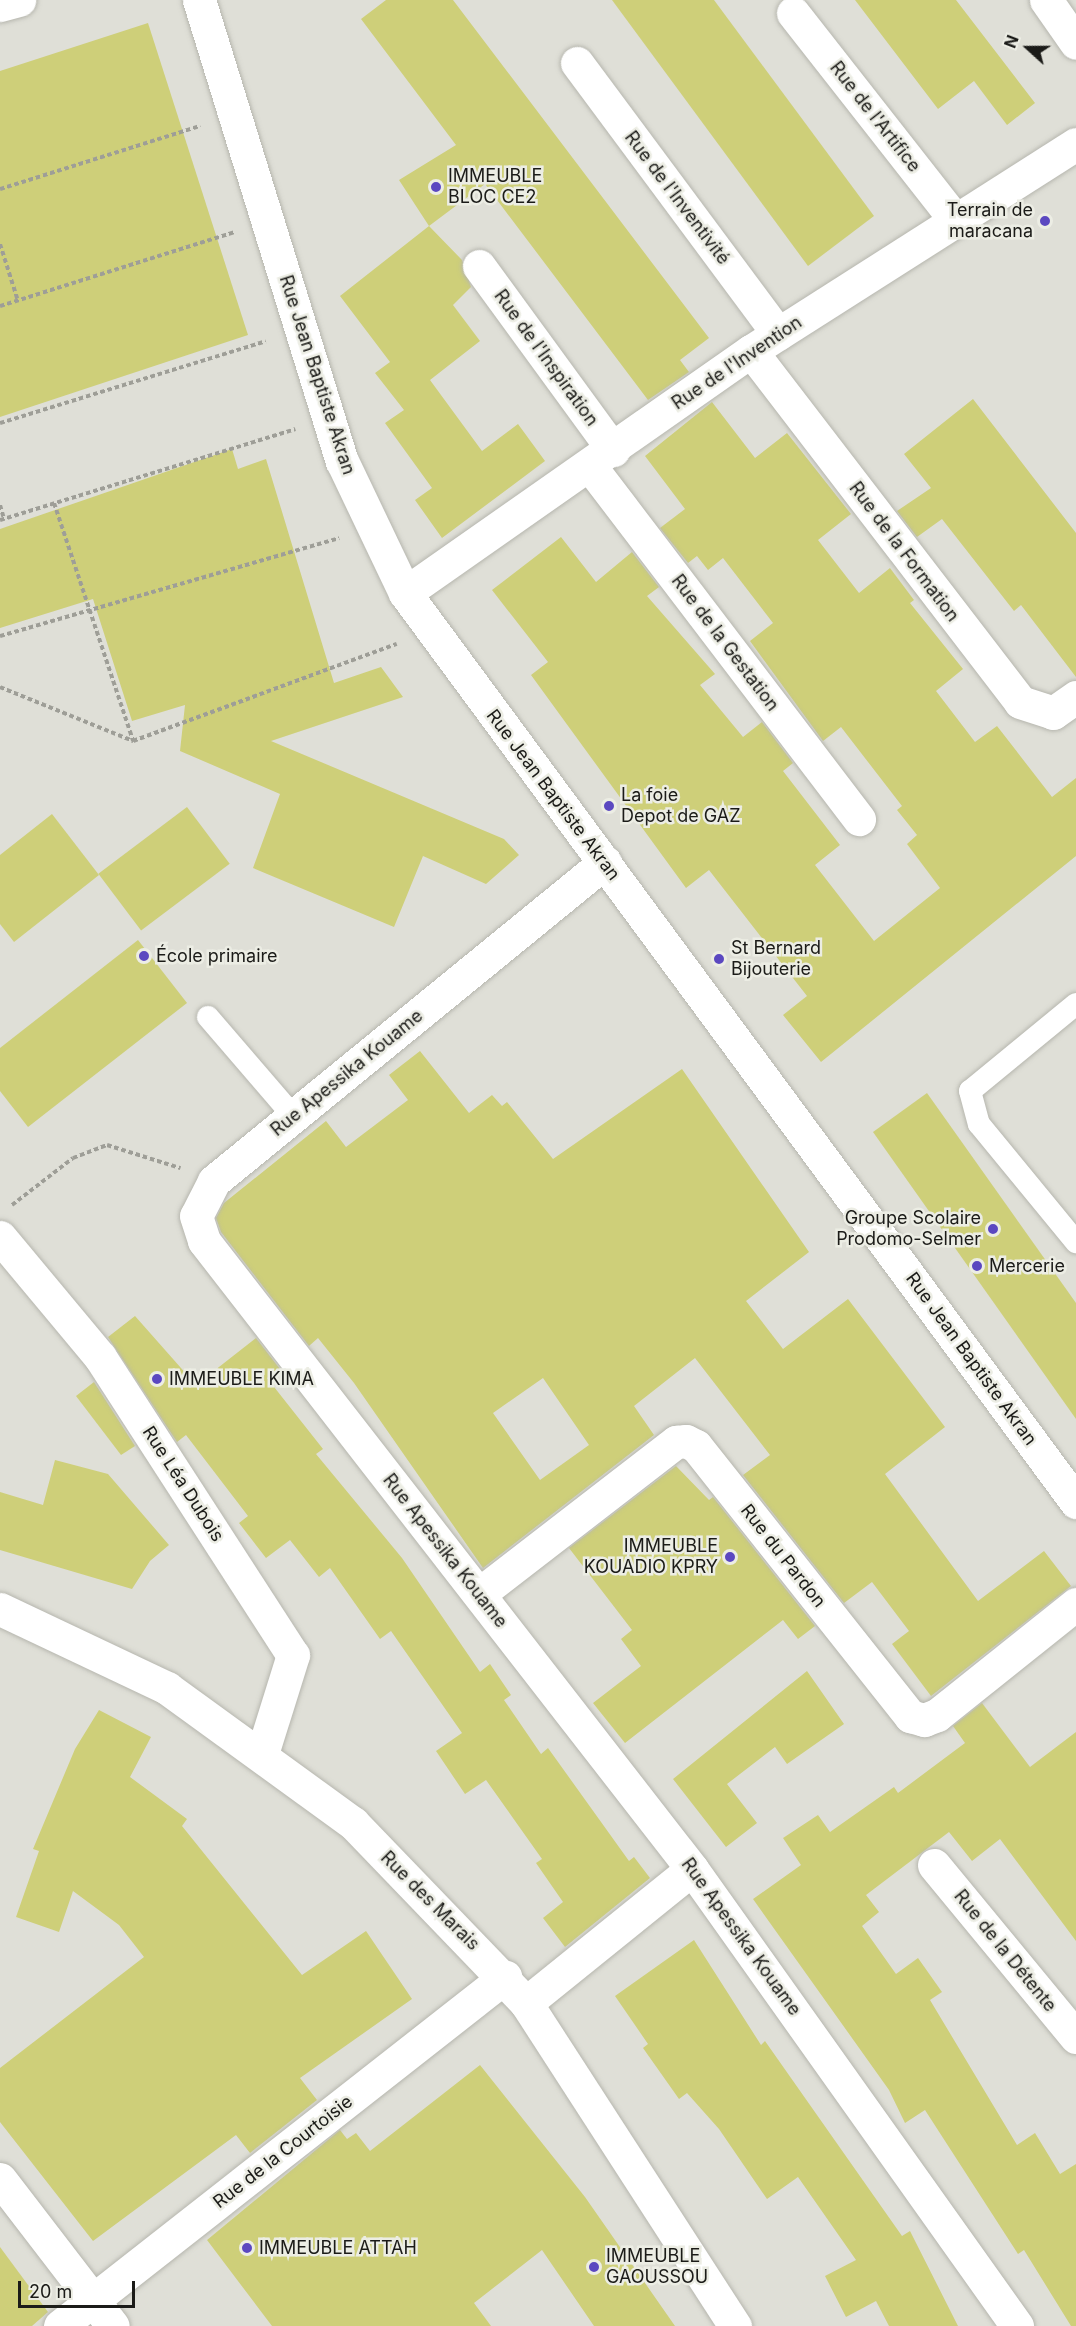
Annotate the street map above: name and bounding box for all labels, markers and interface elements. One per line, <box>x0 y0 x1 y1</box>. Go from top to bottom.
north arrow <box>998 18 1058 78</box>
text: N <box>1000 32 1023 51</box>
street label: Rue de l'Artifice <box>825 57 925 177</box>
street label: Rue de l'Inventivité <box>620 127 734 269</box>
place label: IMMEUBLE BLOC CE2 <box>448 166 542 208</box>
marker: IMMEUBLE BLOC CE2 <box>429 180 443 194</box>
place label: Terrain de maracana <box>947 200 1033 242</box>
marker: Terrain de maracana <box>1038 214 1052 228</box>
street label: Rue Jean Baptiste Akran <box>275 273 359 477</box>
street label: Rue de l'Inspiration <box>489 286 603 430</box>
street label: Rue de l'Invention <box>668 312 806 414</box>
street label: Rue de la Formation <box>844 478 964 626</box>
street label: Rue de la Gestation <box>667 571 783 715</box>
street label: Rue Jean Baptiste Akran <box>482 705 624 885</box>
place label: La foie Depot de GAZ <box>621 785 741 828</box>
marker: La foie Depot de GAZ <box>602 799 616 813</box>
place label: St Bernard Bijouterie <box>731 938 821 980</box>
place label: École primaire <box>156 945 277 967</box>
marker: École primaire <box>137 949 151 963</box>
marker: St Bernard Bijouterie <box>712 952 726 966</box>
street label: Rue Apessika Kouame <box>267 1005 427 1141</box>
place label: Groupe Scolaire Prodomo-Selmer <box>836 1208 981 1250</box>
marker: Groupe Scolaire Prodomo-Selmer <box>986 1222 1000 1236</box>
place label: Mercerie <box>989 1255 1065 1277</box>
marker: Mercerie <box>970 1259 984 1273</box>
street label: Rue Jean Baptiste Akran <box>901 1268 1041 1450</box>
place label: IMMEUBLE KIMA <box>169 1368 314 1390</box>
marker: IMMEUBLE KIMA <box>150 1372 164 1386</box>
street label: Rue Léa Dubois <box>138 1422 228 1546</box>
street label: Rue Apessika Kouame <box>378 1470 512 1632</box>
street label: Rue du Pardon <box>736 1500 830 1612</box>
place label: IMMEUBLE KOUADIO KPRY <box>584 1536 718 1578</box>
marker: IMMEUBLE KOUADIO KPRY <box>723 1550 737 1564</box>
street label: Rue des Marais <box>376 1847 484 1955</box>
street label: Rue Apessika Kouame <box>677 1854 805 2020</box>
street label: Rue de la Détente <box>949 1886 1061 2016</box>
street label: Rue de la Courtoisie <box>209 2091 357 2213</box>
place label: IMMEUBLE ATTAH <box>259 2237 417 2259</box>
marker: IMMEUBLE ATTAH <box>240 2241 254 2255</box>
place label: IMMEUBLE GAOUSSOU <box>606 2246 708 2288</box>
marker: IMMEUBLE GAOUSSOU <box>587 2260 601 2274</box>
scale bar <box>21 2269 138 2307</box>
text: 20 m <box>29 2281 72 2302</box>

